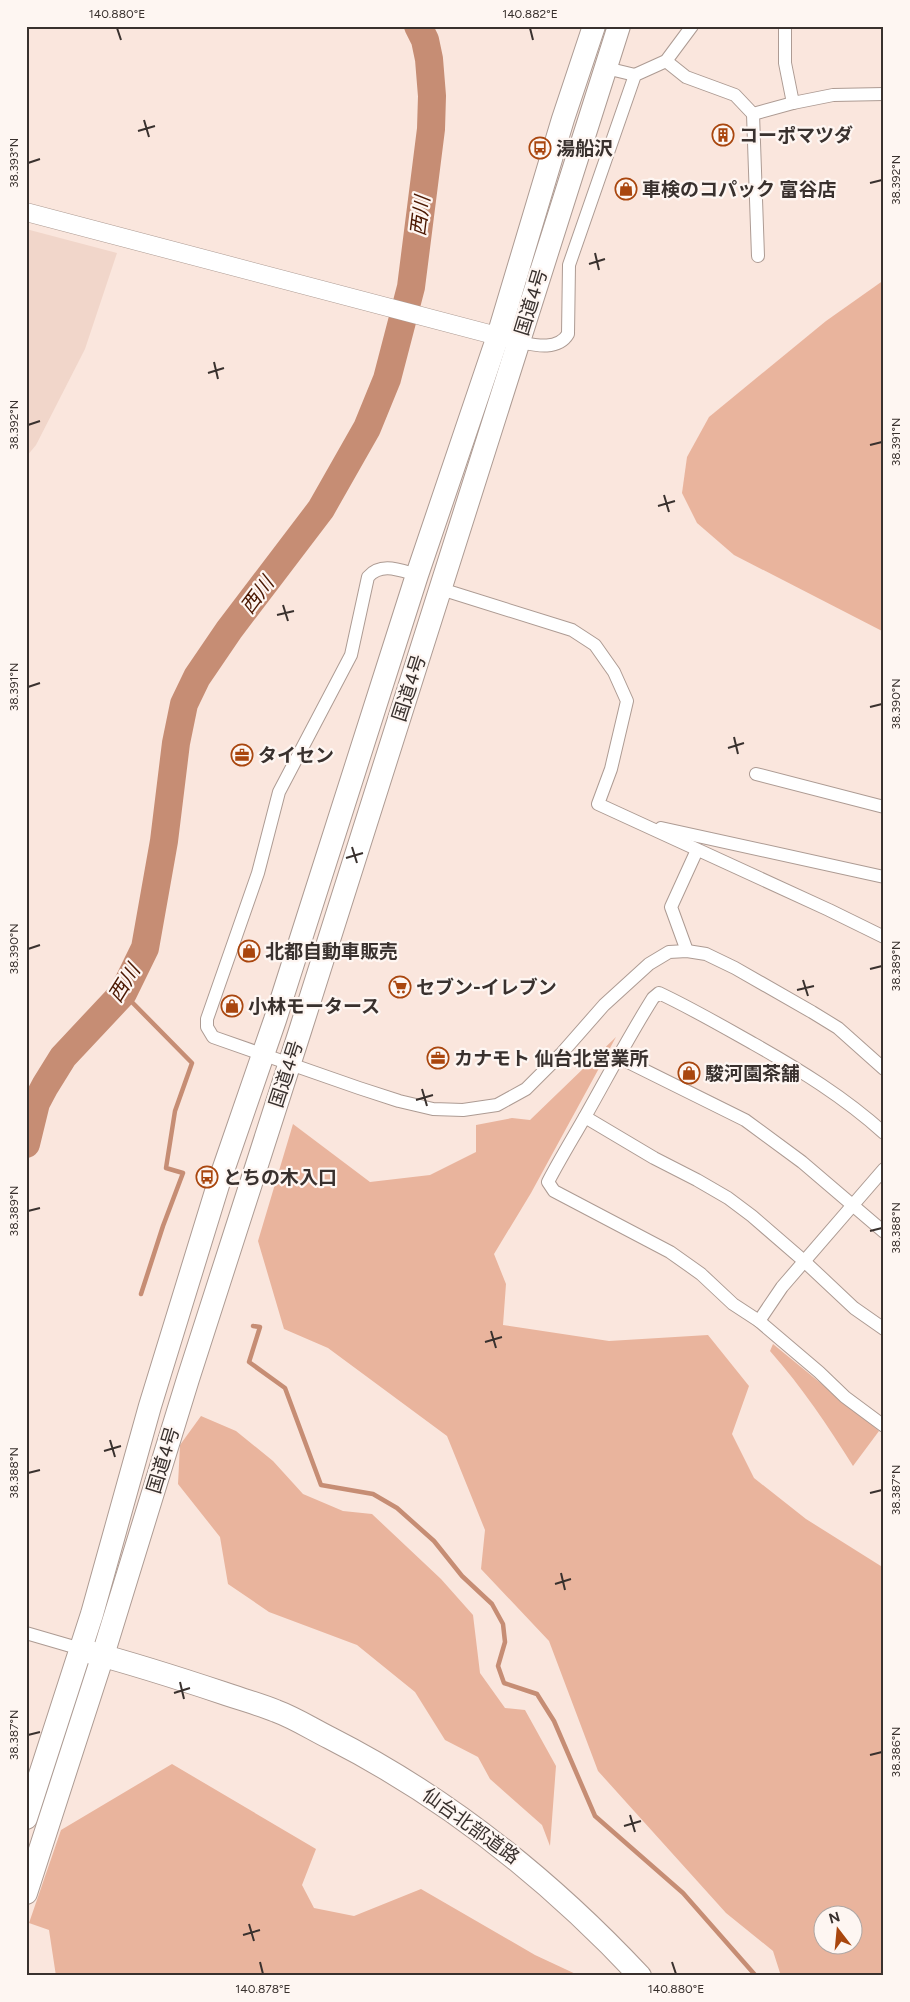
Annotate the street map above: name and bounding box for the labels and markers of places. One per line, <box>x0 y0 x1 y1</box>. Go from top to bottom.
building icon: コーポマツダ <box>711 123 735 147</box>
place label: コーポマツダ <box>739 124 853 147</box>
bus stop icon: 湯船沢 <box>528 136 552 160</box>
place label: 湯船沢 <box>556 137 613 160</box>
shop icon: 車検のコパック 富谷店 <box>614 177 638 201</box>
place label: 車検のコパック 富谷店 <box>642 178 837 201</box>
office icon: タイセン <box>230 743 254 767</box>
place label: タイセン <box>258 744 334 767</box>
shop icon: 北都自動車販売 <box>237 939 261 963</box>
place label: 北都自動車販売 <box>265 940 398 963</box>
supermarket icon: セブン-イレブン <box>388 975 412 999</box>
place label: セブン-イレブン <box>416 976 557 999</box>
shop icon: 小林モータース <box>220 994 244 1018</box>
place label: 小林モータース <box>248 995 380 1018</box>
office icon: カナモト 仙台北営業所 <box>426 1046 450 1070</box>
place label: カナモト 仙台北営業所 <box>454 1047 649 1070</box>
shop icon: 駿河園茶舗 <box>677 1061 701 1085</box>
place label: 駿河園茶舗 <box>705 1062 800 1085</box>
bus stop icon: とちの木入口 <box>195 1165 219 1189</box>
place label: とちの木入口 <box>223 1166 337 1189</box>

